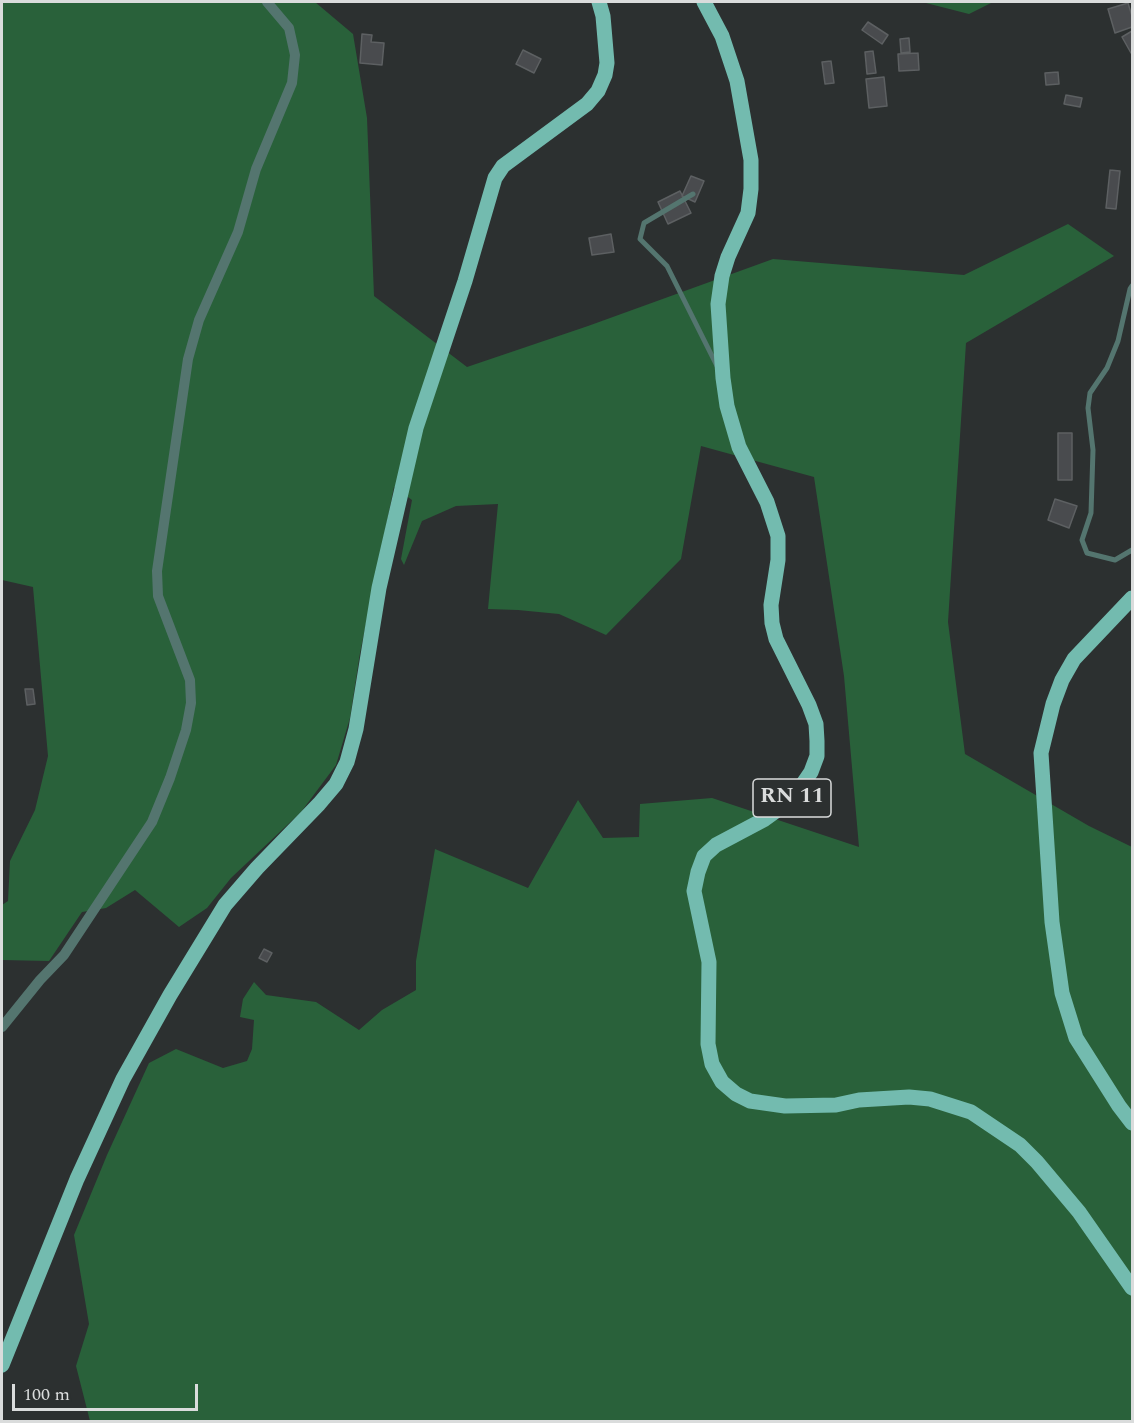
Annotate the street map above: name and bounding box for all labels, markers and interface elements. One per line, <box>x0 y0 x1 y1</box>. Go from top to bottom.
road number: RN 11 <box>753 779 831 817</box>
scale bar <box>15 1372 201 1410</box>
text: 100 m <box>23 1381 70 1408</box>

